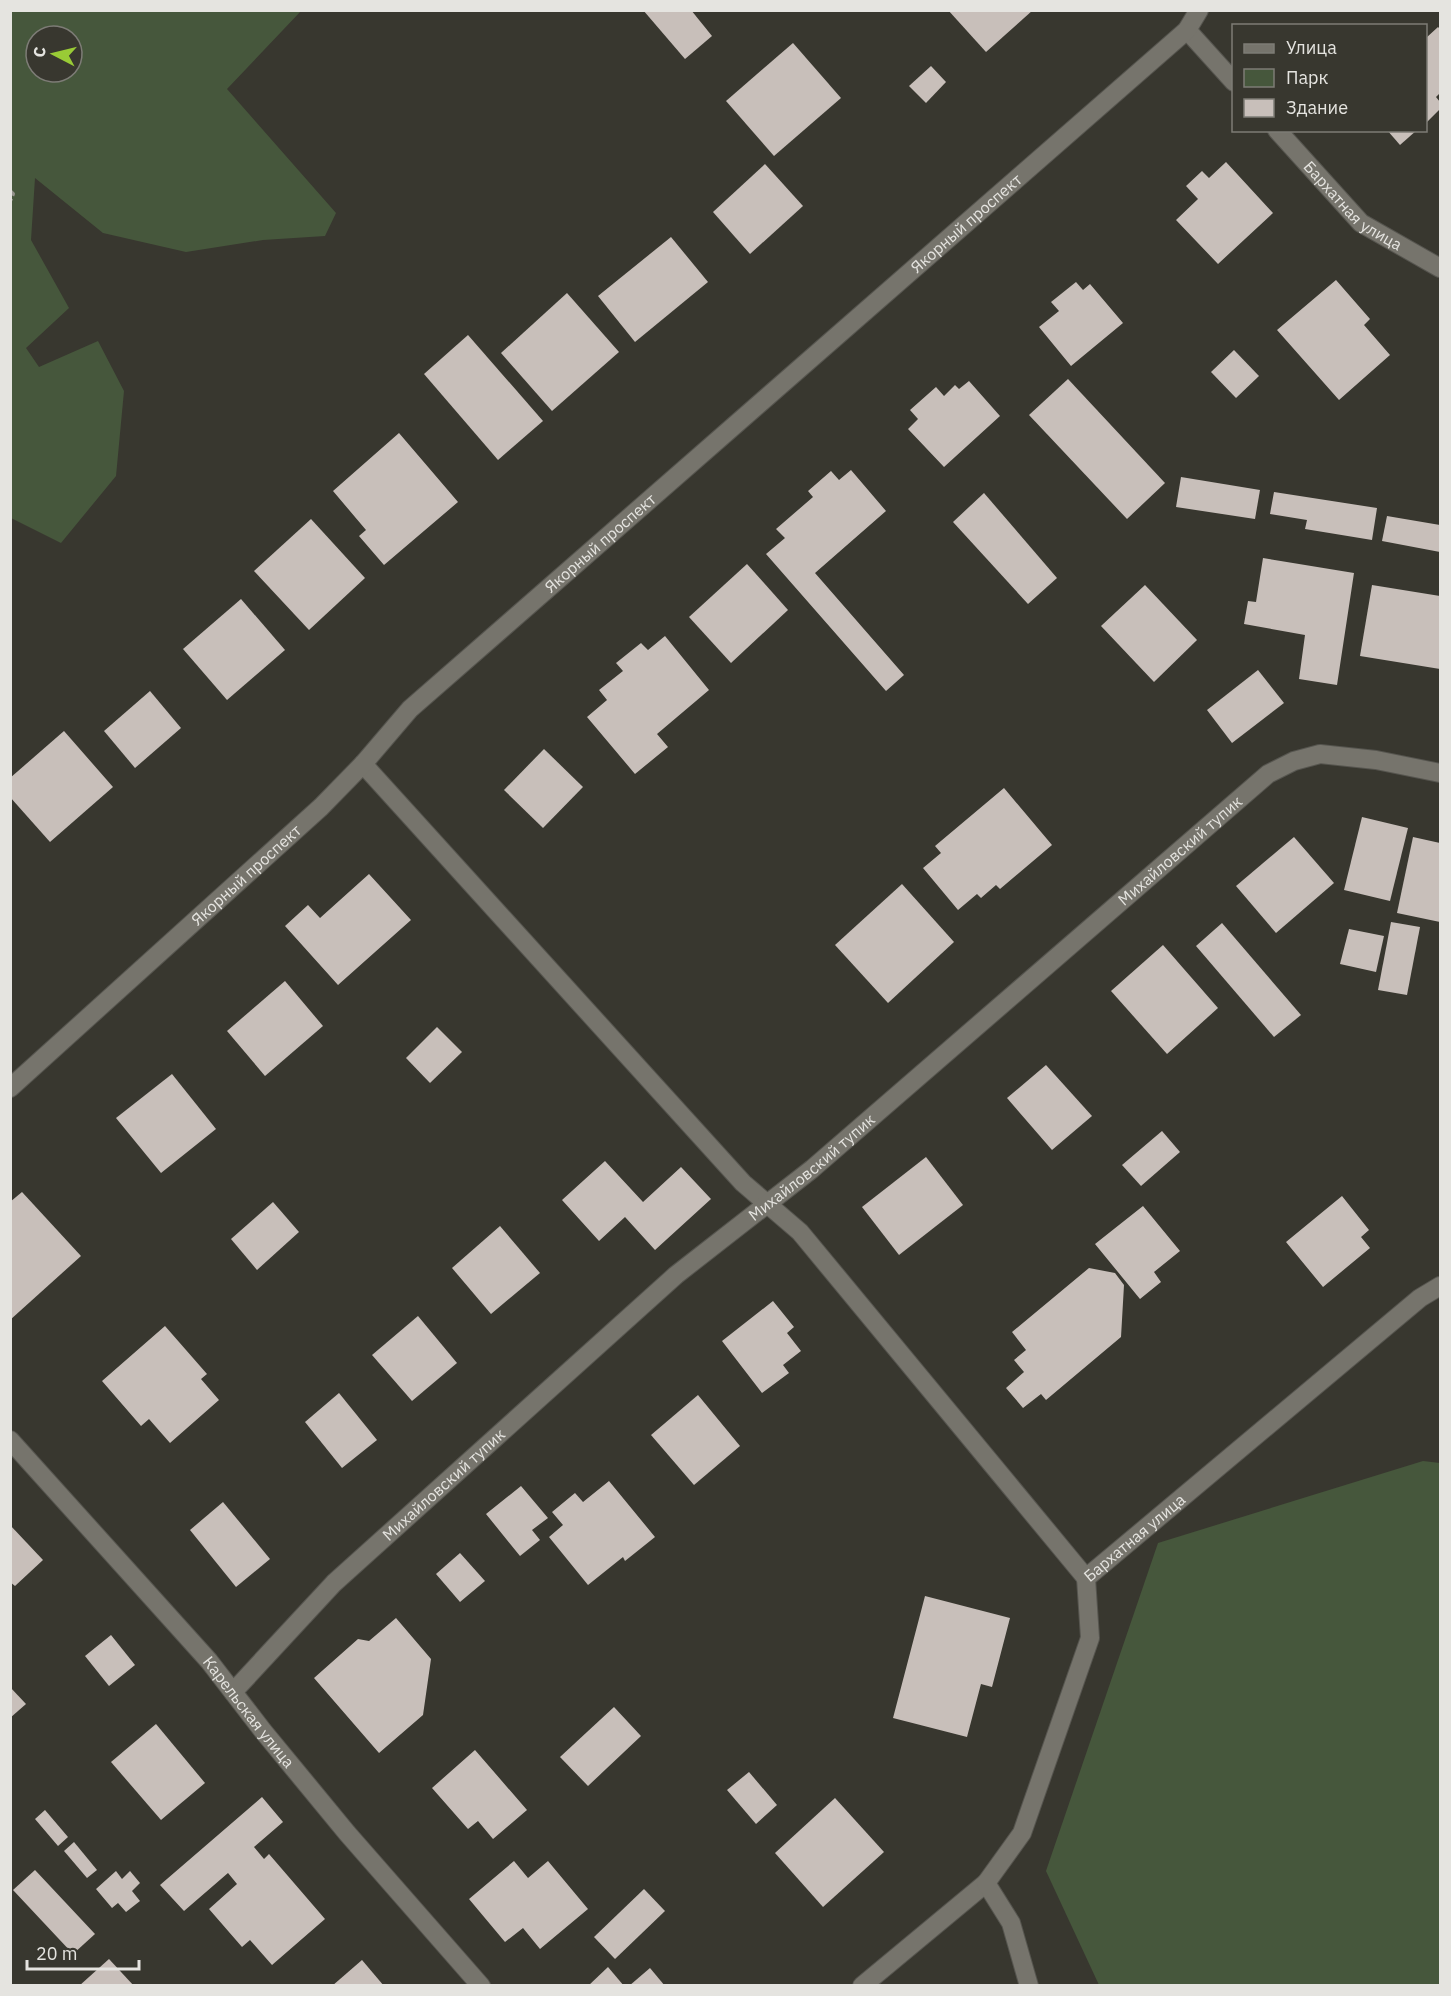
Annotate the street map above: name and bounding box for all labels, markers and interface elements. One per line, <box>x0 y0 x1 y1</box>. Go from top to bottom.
north arrow <box>24 24 84 84</box>
legend <box>1232 24 1427 132</box>
text: Улица <box>1286 36 1337 59</box>
text: С <box>29 46 50 59</box>
text: Парк <box>1286 66 1329 89</box>
text: Здание <box>1286 96 1348 119</box>
street label: Бархатная улица <box>1300 157 1406 255</box>
street label: Якорный проспект <box>906 169 1026 277</box>
street label: Якорный проспект <box>540 489 660 597</box>
street label: Михайловский тупик <box>1114 791 1246 910</box>
street label: Якорный проспект <box>187 820 305 930</box>
street label: Михайловский тупик <box>744 1109 879 1225</box>
street label: Михайловский тупик <box>378 1424 509 1545</box>
street label: Бархатная улица <box>1079 1489 1190 1586</box>
street label: Карельская улица <box>199 1652 299 1772</box>
scale bar <box>27 1933 140 1971</box>
text: 20 m <box>36 1942 78 1965</box>

